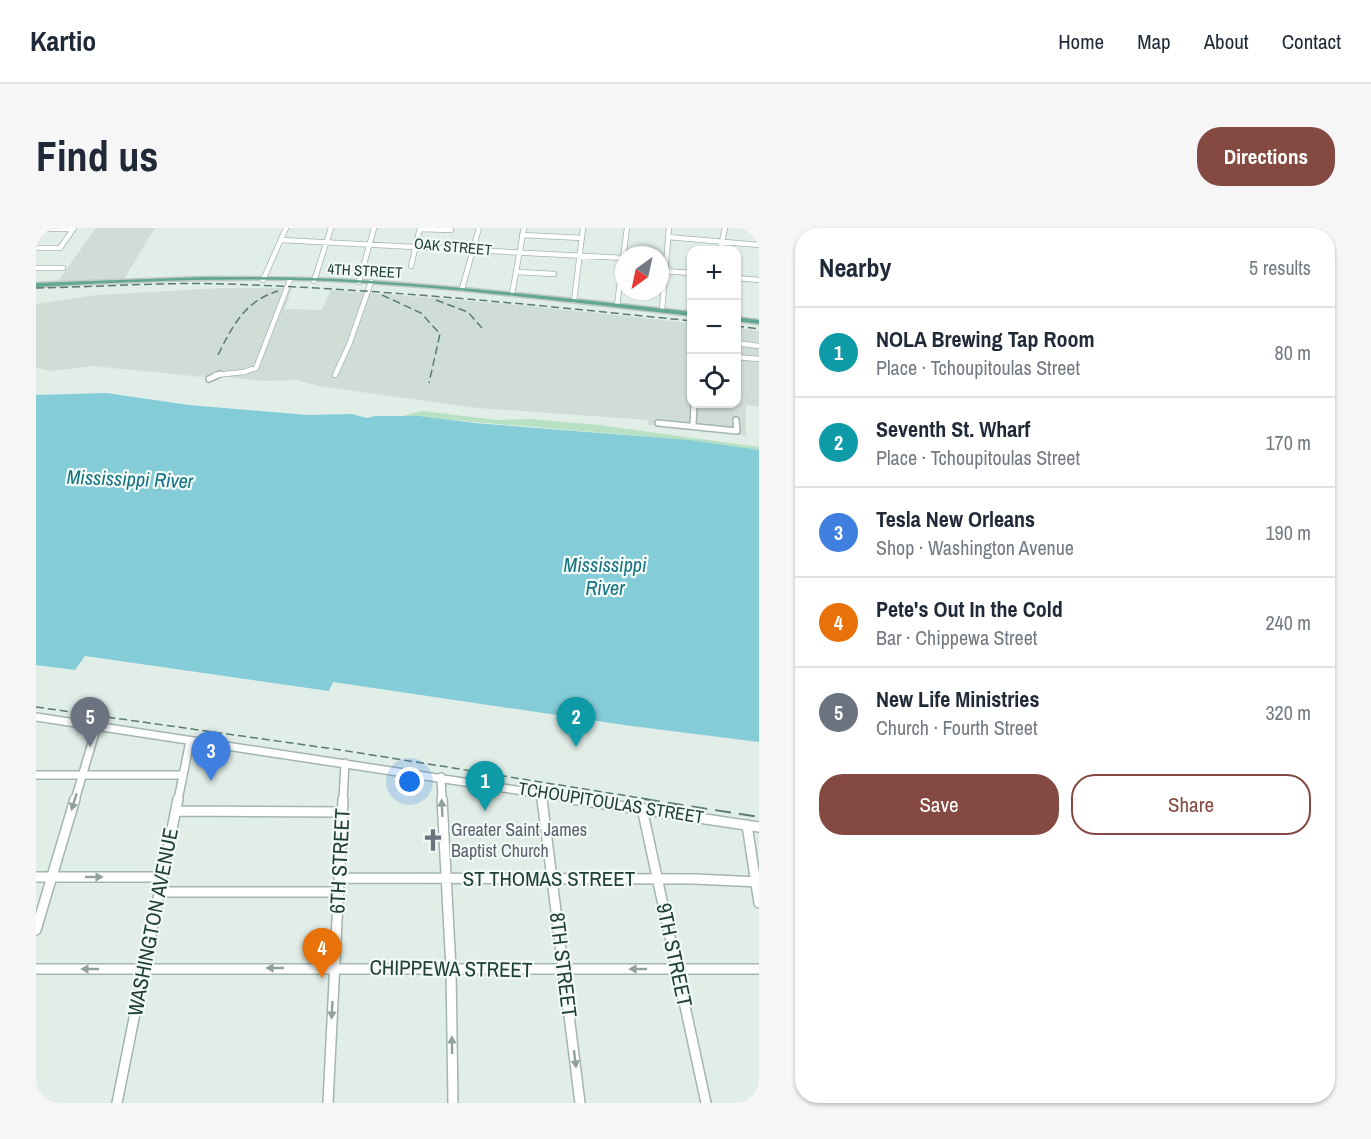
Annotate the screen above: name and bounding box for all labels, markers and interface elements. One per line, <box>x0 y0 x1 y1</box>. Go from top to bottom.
text: Kartio <box>30 22 96 60</box>
text: Home <box>1058 27 1104 56</box>
text: Map <box>1137 27 1171 56</box>
text: About <box>1204 27 1249 56</box>
text: Contact <box>1282 27 1341 56</box>
button: Directions <box>1197 127 1335 186</box>
text: Find us <box>36 128 158 184</box>
street label: OAK STREET <box>413 233 493 260</box>
north arrow <box>615 246 669 300</box>
map controls <box>687 246 741 408</box>
button: + <box>687 246 741 300</box>
text: Nearby <box>819 250 891 285</box>
text: 5 results <box>1249 254 1311 281</box>
street label: 4TH STREET <box>327 258 404 283</box>
button: − <box>687 300 741 354</box>
text: NOLA Brewing Tap Room <box>876 324 1095 354</box>
text: 1 <box>834 339 843 366</box>
text: 80 m <box>1275 339 1311 366</box>
button: locate <box>687 354 741 408</box>
text: Place · Tchoupitoulas Street <box>876 354 1080 381</box>
text: Seventh St. Wharf <box>876 414 1030 444</box>
text: 2 <box>834 429 843 456</box>
text: 170 m <box>1265 429 1311 456</box>
text: Place · Tchoupitoulas Street <box>876 444 1080 471</box>
water label: Mississippi River <box>66 463 194 494</box>
text: Tesla New Orleans <box>876 504 1035 534</box>
text: 3 <box>834 519 843 546</box>
text: 190 m <box>1265 519 1311 546</box>
text: Shop · Washington Avenue <box>876 534 1074 561</box>
water label: Mississippi River <box>564 551 647 601</box>
text: Pete's Out In the Cold <box>876 594 1063 624</box>
text: 4 <box>834 609 843 636</box>
text: 240 m <box>1265 609 1311 636</box>
text: Bar · Chippewa Street <box>876 624 1037 651</box>
text: New Life Ministries <box>876 684 1039 714</box>
pin: 5 <box>70 698 110 747</box>
pin: 2 <box>556 698 596 747</box>
text: 5 <box>834 699 843 726</box>
text: 320 m <box>1265 699 1311 726</box>
text: Church · Fourth Street <box>876 714 1037 741</box>
pin: 3 <box>192 732 231 781</box>
pin: 1 <box>466 762 504 811</box>
your location <box>395 767 424 796</box>
button: Save <box>819 774 1059 835</box>
button: Share <box>1071 774 1311 835</box>
street label: TCHOUPITOULAS STREET <box>516 775 706 830</box>
one-way arrow <box>69 793 78 811</box>
one-way arrow <box>438 798 447 817</box>
street label: 6TH STREET <box>322 807 357 914</box>
place label: Greater Saint James Baptist Church <box>451 817 587 863</box>
street label: WASHINGTON AVENUE <box>120 825 185 1018</box>
church icon: Greater Saint James Baptist Church <box>420 827 446 853</box>
street label: ST THOMAS STREET <box>463 864 636 893</box>
one-way arrow <box>85 872 104 882</box>
street label: 9TH STREET <box>649 900 700 1010</box>
street label: 8TH STREET <box>543 911 584 1019</box>
pin: 4 <box>302 928 342 978</box>
street label: CHIPPEWA STREET <box>369 953 533 984</box>
one-way arrow <box>265 963 284 973</box>
one-way arrow <box>80 964 99 974</box>
one-way arrow <box>628 964 647 974</box>
one-way arrow <box>328 1001 337 1020</box>
one-way arrow <box>447 1035 457 1054</box>
one-way arrow <box>570 1049 579 1068</box>

